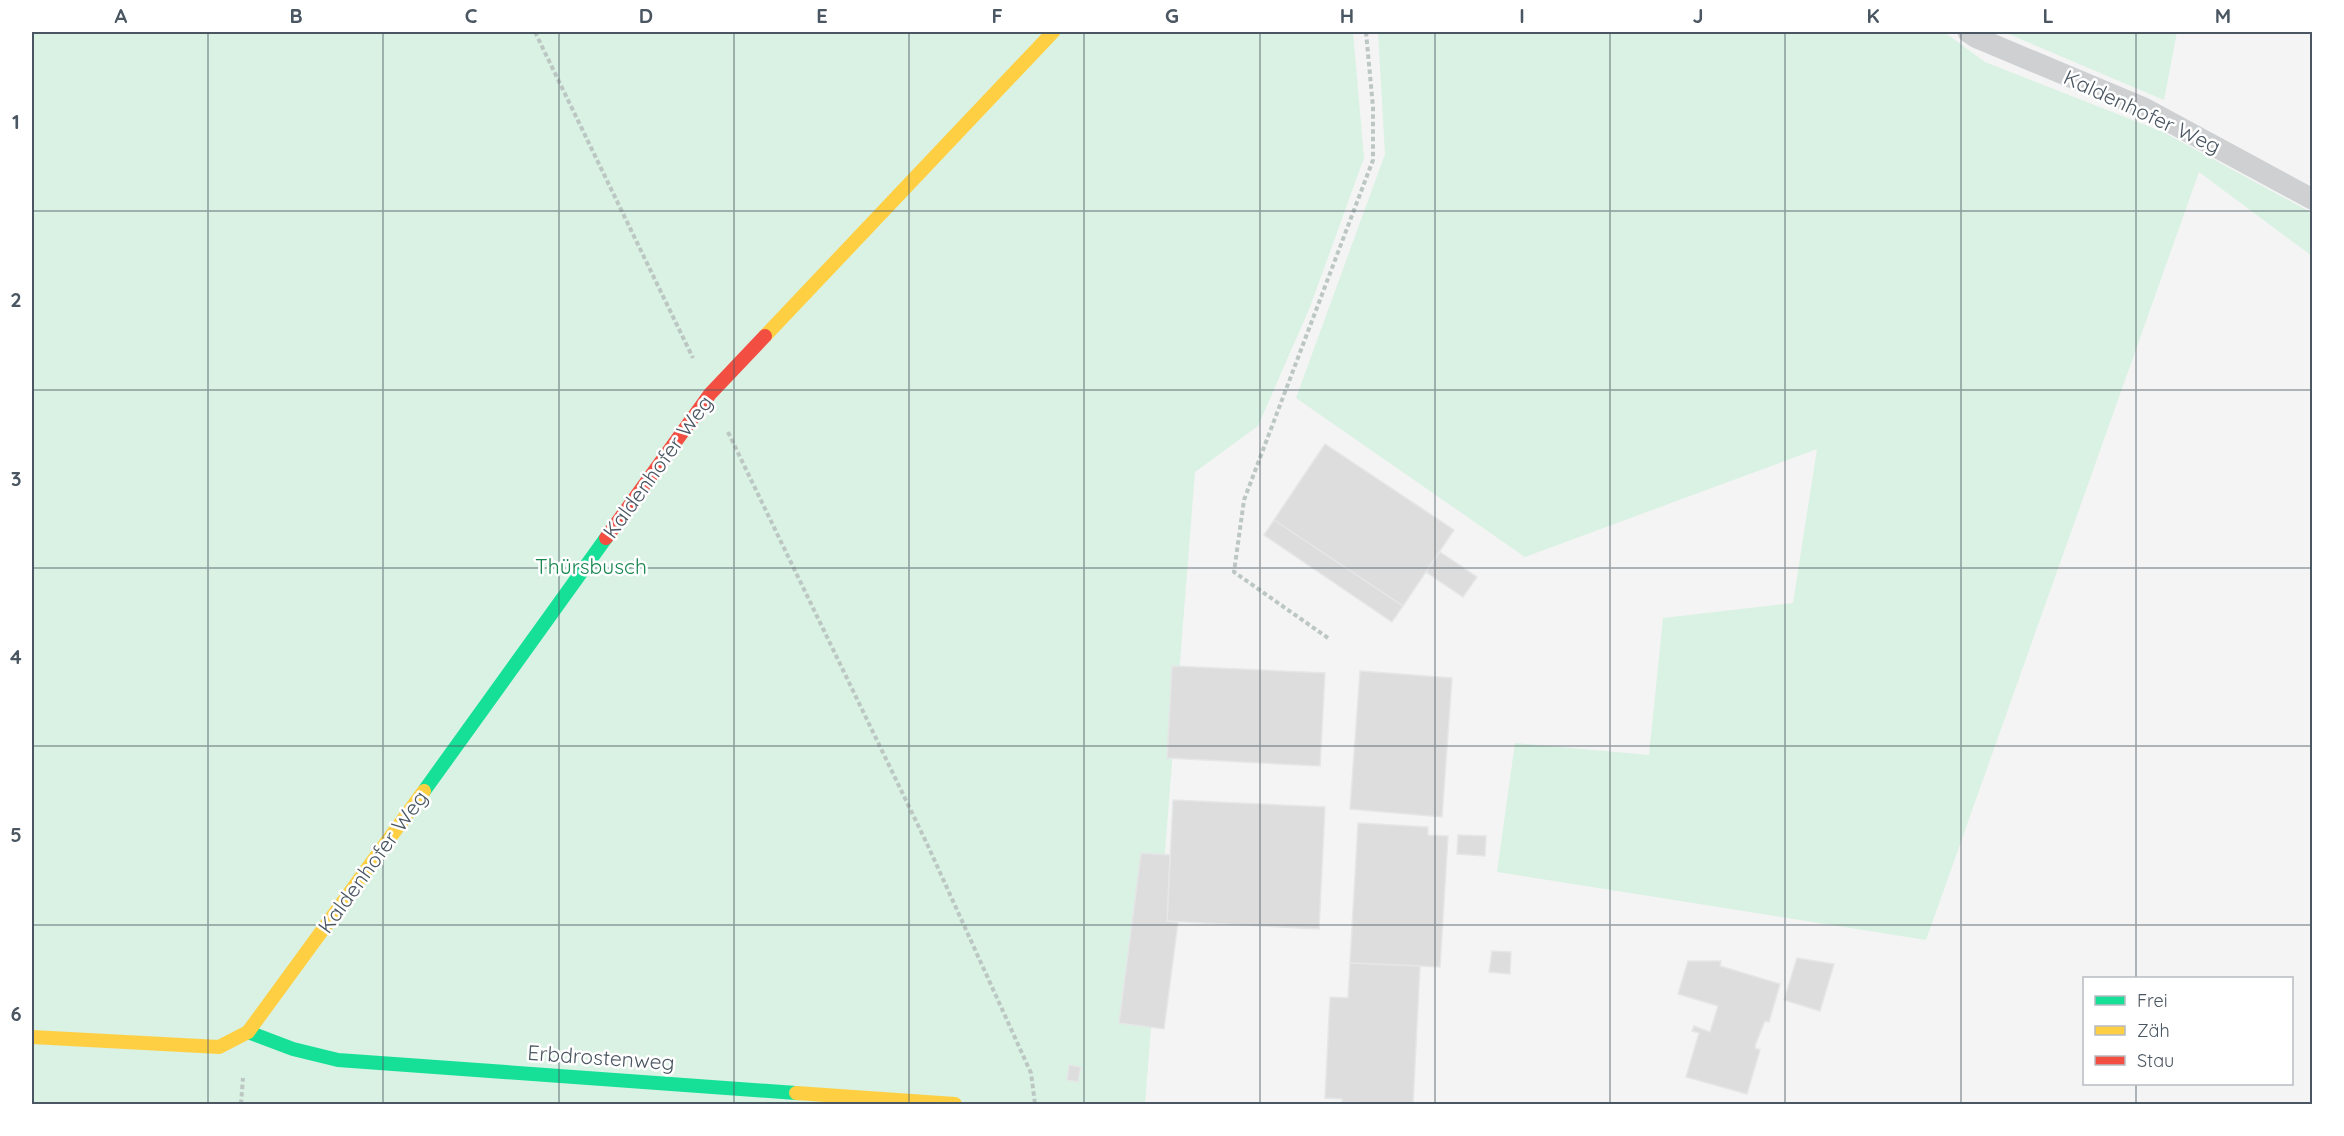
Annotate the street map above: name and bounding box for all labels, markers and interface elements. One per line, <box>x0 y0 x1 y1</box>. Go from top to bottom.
text: A <box>115 3 128 28</box>
text: B <box>289 3 303 28</box>
text: C <box>465 3 478 28</box>
text: D <box>639 3 653 28</box>
text: E <box>816 3 828 28</box>
text: F <box>991 3 1003 28</box>
text: G <box>1165 3 1179 28</box>
text: H <box>1340 3 1354 28</box>
text: I <box>1519 3 1525 28</box>
text: J <box>1692 3 1704 28</box>
text: K <box>1866 3 1880 28</box>
text: L <box>2042 3 2054 28</box>
text: M <box>2215 3 2231 28</box>
street label: Kaldenhofer Weg <box>2060 63 2225 159</box>
text: 1 <box>12 109 20 134</box>
text: 2 <box>10 287 22 312</box>
street label: Kaldenhofer Weg <box>597 390 718 543</box>
text: 3 <box>11 466 21 491</box>
park label: Thürsbusch <box>535 553 647 579</box>
text: 4 <box>10 644 22 669</box>
street label: Kaldenhofer Weg <box>312 785 433 938</box>
text: 5 <box>10 822 22 847</box>
legend <box>2083 977 2293 1085</box>
text: Frei <box>2137 989 2168 1012</box>
text: 6 <box>10 1001 22 1026</box>
text: Zäh <box>2137 1019 2170 1042</box>
street label: Erbdrostenweg <box>527 1039 675 1075</box>
text: Stau <box>2137 1049 2174 1072</box>

